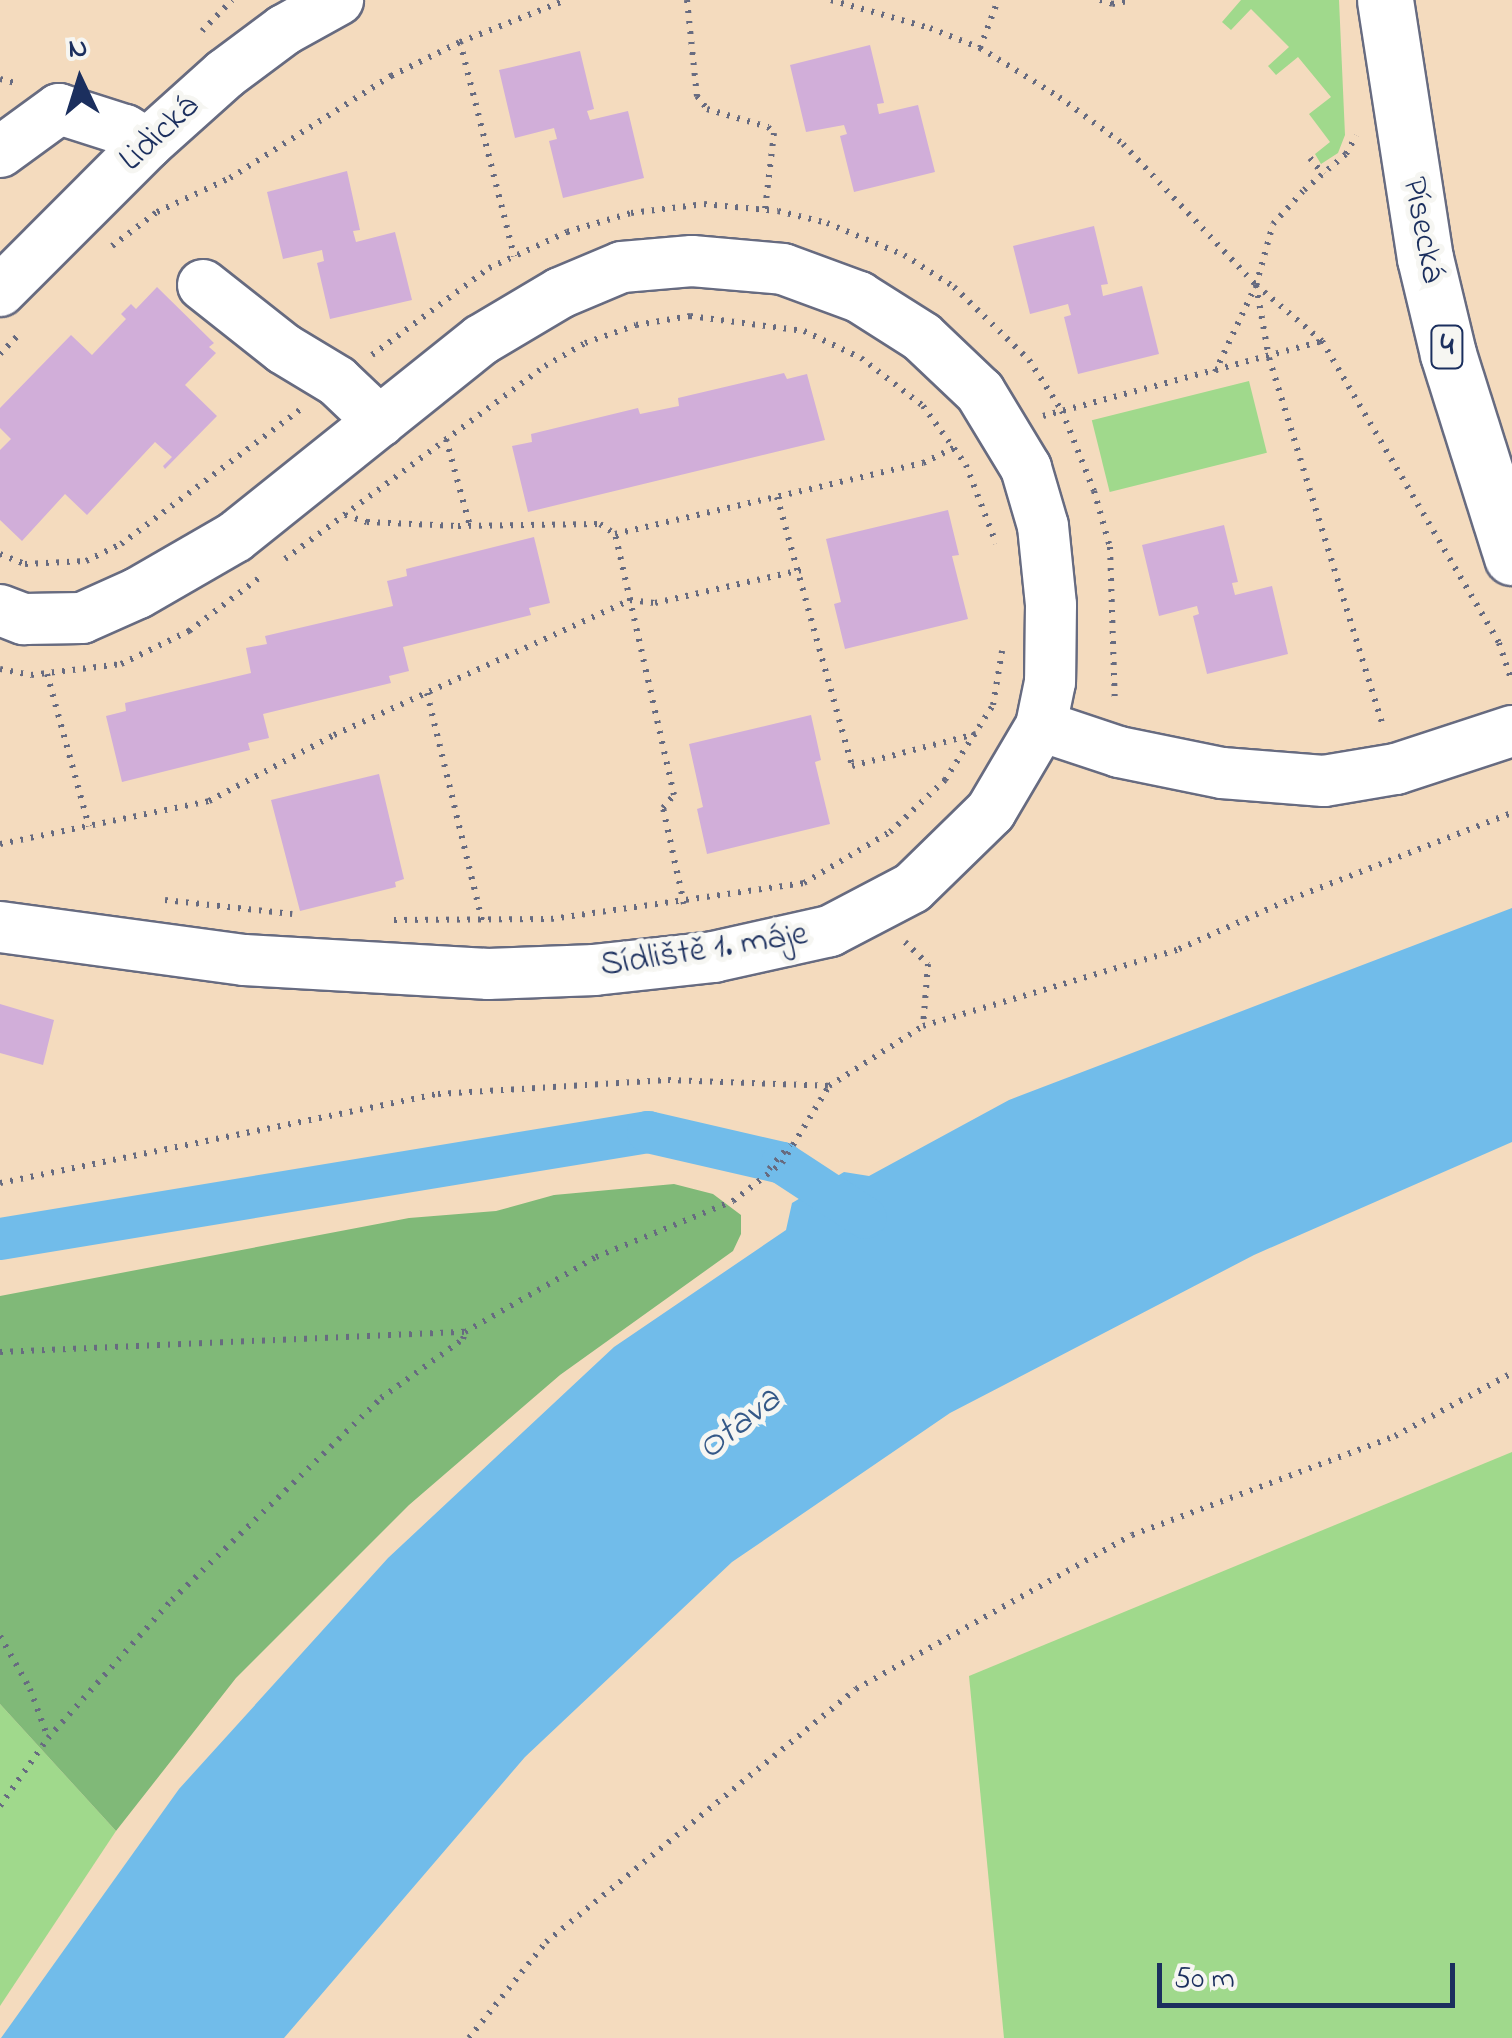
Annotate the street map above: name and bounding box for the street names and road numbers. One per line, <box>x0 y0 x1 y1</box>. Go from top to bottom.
street label: Lidická <box>111 87 209 181</box>
street label: Písecká <box>1391 174 1453 286</box>
road number: 4 <box>1430 320 1464 374</box>
street label: Sídliště 1. máje <box>597 914 811 988</box>

